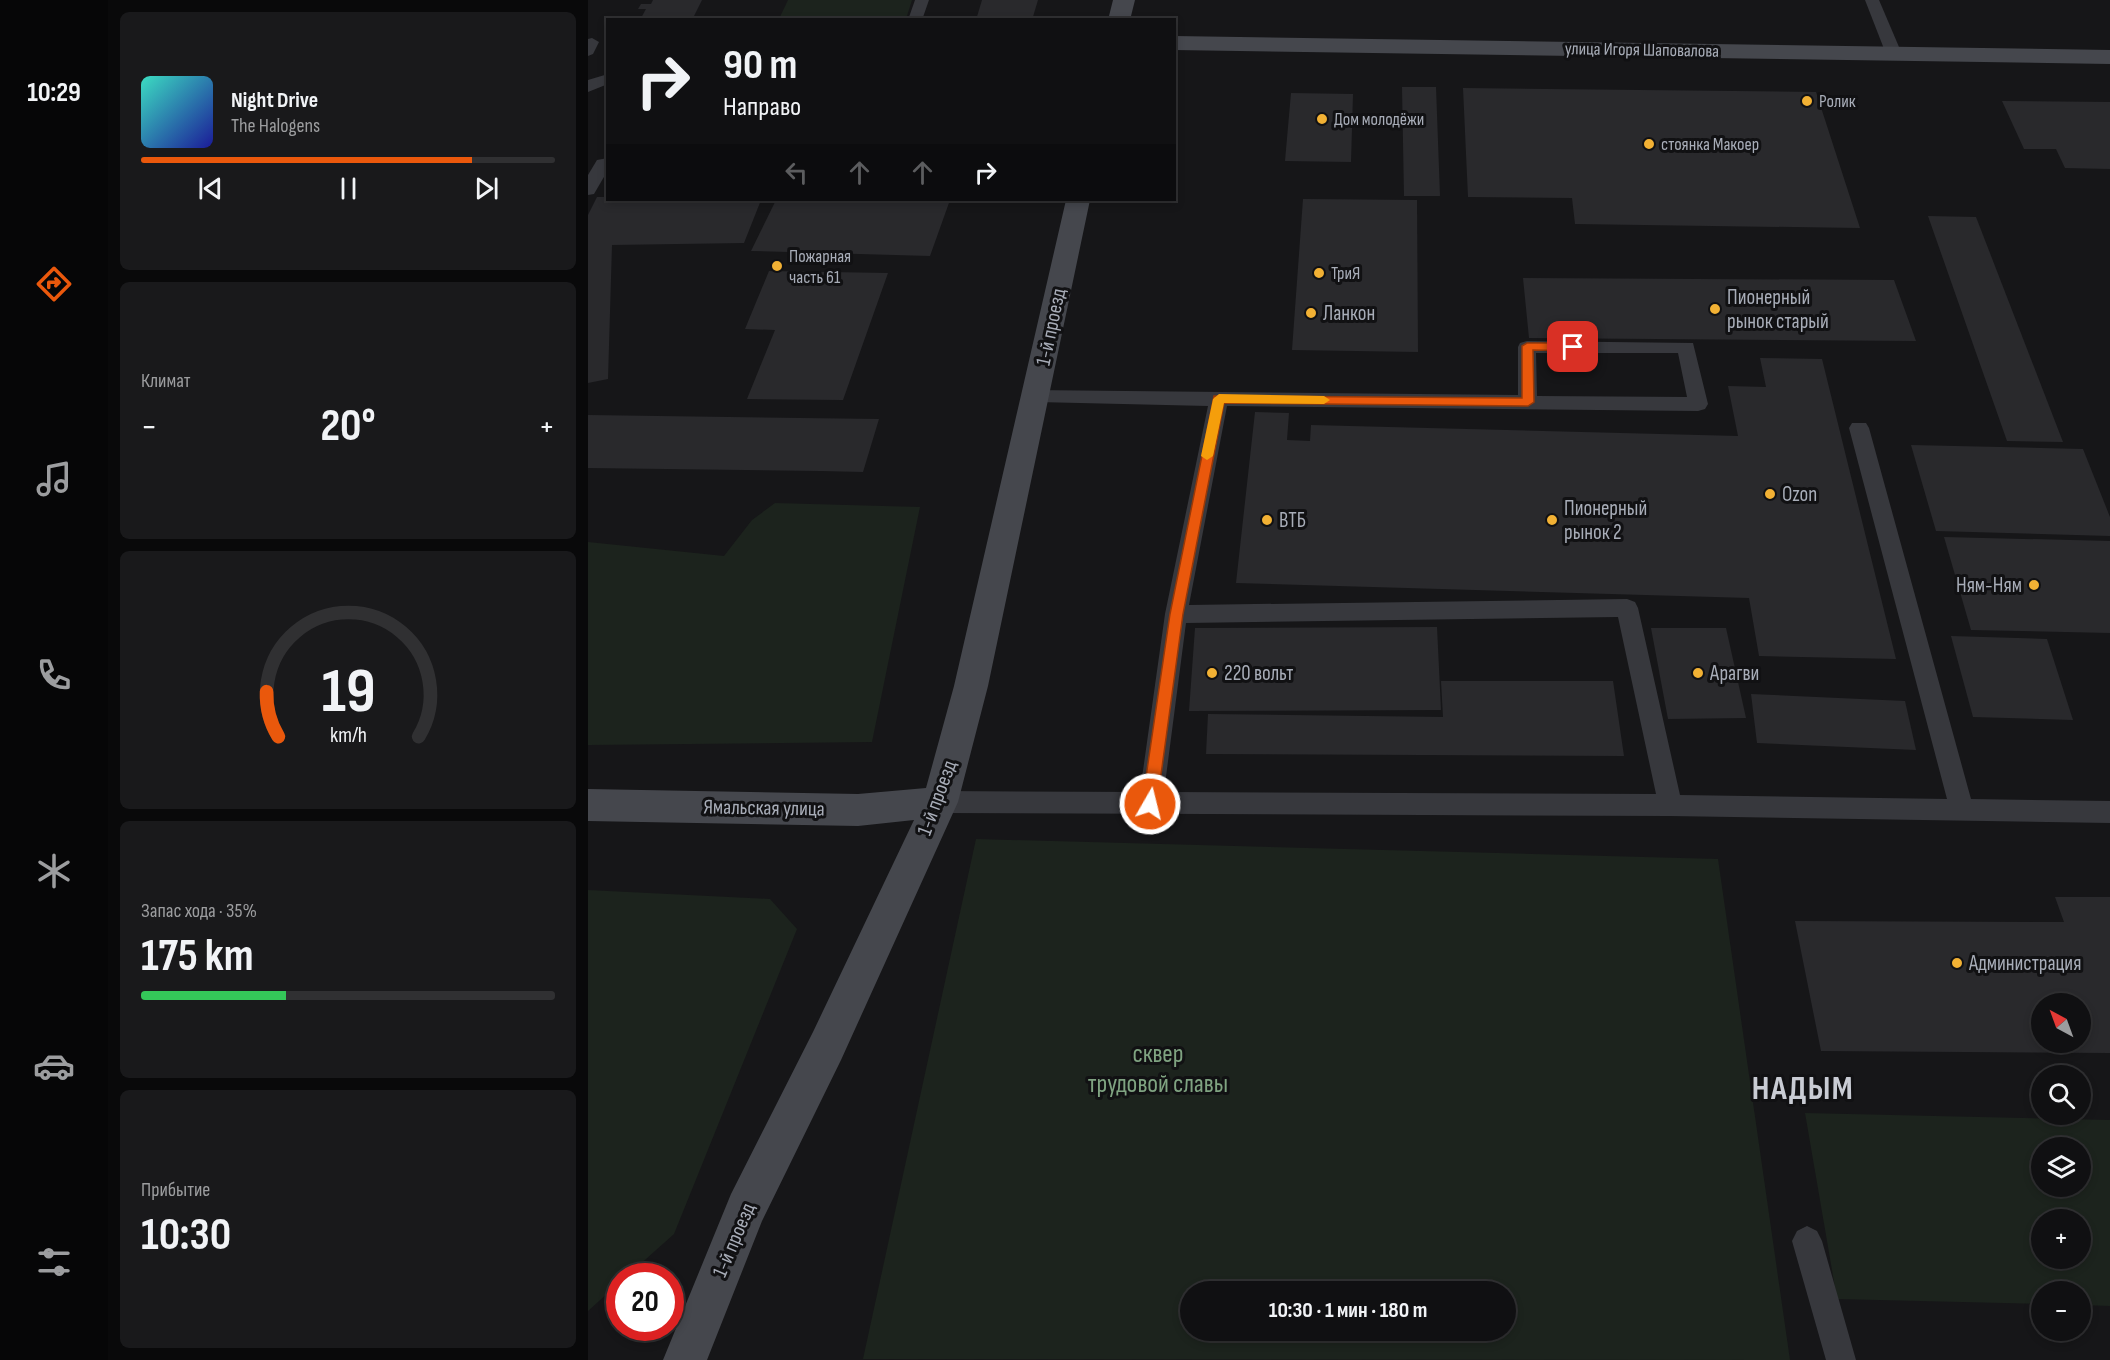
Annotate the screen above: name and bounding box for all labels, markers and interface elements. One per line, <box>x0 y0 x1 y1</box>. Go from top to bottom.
street label: улица Игоря Шаповалова <box>1565 38 1719 62</box>
text: 90 m <box>723 40 797 91</box>
icon: right <box>624 42 702 120</box>
text: 10:29 <box>27 77 81 109</box>
text: Night Drive <box>231 87 318 114</box>
text: Направо <box>723 91 801 123</box>
place label: Ролик <box>1819 91 1856 112</box>
marker: Ролик <box>1800 94 1814 108</box>
place label: Дом молодёжи <box>1334 109 1424 130</box>
marker: Дом молодёжи <box>1315 112 1329 126</box>
text: The Halogens <box>231 114 320 138</box>
place label: стоянка Макоер <box>1661 134 1759 155</box>
marker: стоянка Макоер <box>1642 137 1656 151</box>
icon: left <box>780 156 813 189</box>
icon: ahead <box>843 156 876 189</box>
icon: ahead <box>906 156 939 189</box>
icon: right <box>969 156 1002 189</box>
icon: previous <box>194 172 227 205</box>
icon: pause <box>332 172 365 205</box>
icon: next <box>470 172 503 205</box>
place label: Пожарная часть 61 <box>789 246 851 288</box>
marker: Пожарная часть 61 <box>770 259 784 273</box>
icon: directions <box>33 263 75 305</box>
place label: ТриЯ <box>1331 263 1360 284</box>
marker: ТриЯ <box>1312 266 1326 280</box>
place label: Пионерный рынок старый <box>1727 285 1829 334</box>
street label: 1-й проезд <box>1031 286 1071 368</box>
place label: Ланкон <box>1323 301 1375 326</box>
marker: Пионерный рынок старый <box>1708 302 1722 316</box>
marker: Ланкон <box>1304 306 1318 320</box>
pin <box>1547 321 1598 372</box>
icon: arrive <box>1556 330 1589 363</box>
text: Климат <box>141 369 191 393</box>
text: 20° <box>320 399 376 454</box>
text: − <box>141 407 157 447</box>
text: + <box>539 407 555 447</box>
icon: music <box>33 458 75 500</box>
place label: Ozon <box>1782 482 1817 507</box>
marker: Ozon <box>1763 487 1777 501</box>
place label: Пионерный рынок 2 <box>1564 496 1647 545</box>
place label: ВТБ <box>1279 508 1306 533</box>
marker: ВТБ <box>1260 513 1274 527</box>
marker: Пионерный рынок 2 <box>1545 513 1559 527</box>
place label: Ням-Ням <box>1956 573 2022 598</box>
marker: Ням-Ням <box>2027 578 2041 592</box>
icon: phone <box>33 654 75 696</box>
text: 19 <box>321 655 375 730</box>
place label: 220 вольт <box>1224 661 1293 686</box>
place label: Арагви <box>1709 661 1759 686</box>
marker: 220 вольт <box>1205 666 1219 680</box>
marker: Арагви <box>1691 666 1705 680</box>
text: km/h <box>329 723 367 748</box>
street label: 1-й проезд <box>912 757 962 839</box>
position arrow <box>1118 772 1182 836</box>
street label: Ямальская улица <box>703 794 825 822</box>
icon: climate <box>33 850 75 892</box>
text: Запас хода · 35% <box>141 899 257 923</box>
text: 175 km <box>141 929 254 984</box>
place label: Администрация <box>1968 951 2081 976</box>
marker: Администрация <box>1950 956 1964 970</box>
north arrow <box>2031 993 2091 1053</box>
map controls <box>2031 993 2091 1341</box>
park label: сквер трудовой славы <box>1088 1039 1228 1100</box>
icon: car <box>33 1045 75 1087</box>
button: search <box>2031 1065 2091 1125</box>
district label: НАДЫМ <box>1752 1069 1854 1109</box>
button: layers <box>2031 1137 2091 1197</box>
text: Прибытие <box>141 1178 210 1202</box>
street label: 1-й проезд <box>707 1199 761 1281</box>
text: 10:30 <box>141 1208 231 1263</box>
button: + <box>2031 1209 2091 1269</box>
icon: filters <box>33 1241 75 1283</box>
speed limit sign: 20 <box>606 1263 684 1341</box>
button: − <box>2031 1281 2091 1341</box>
text: 10:30 · 1 мин · 180 m <box>1269 1297 1427 1324</box>

